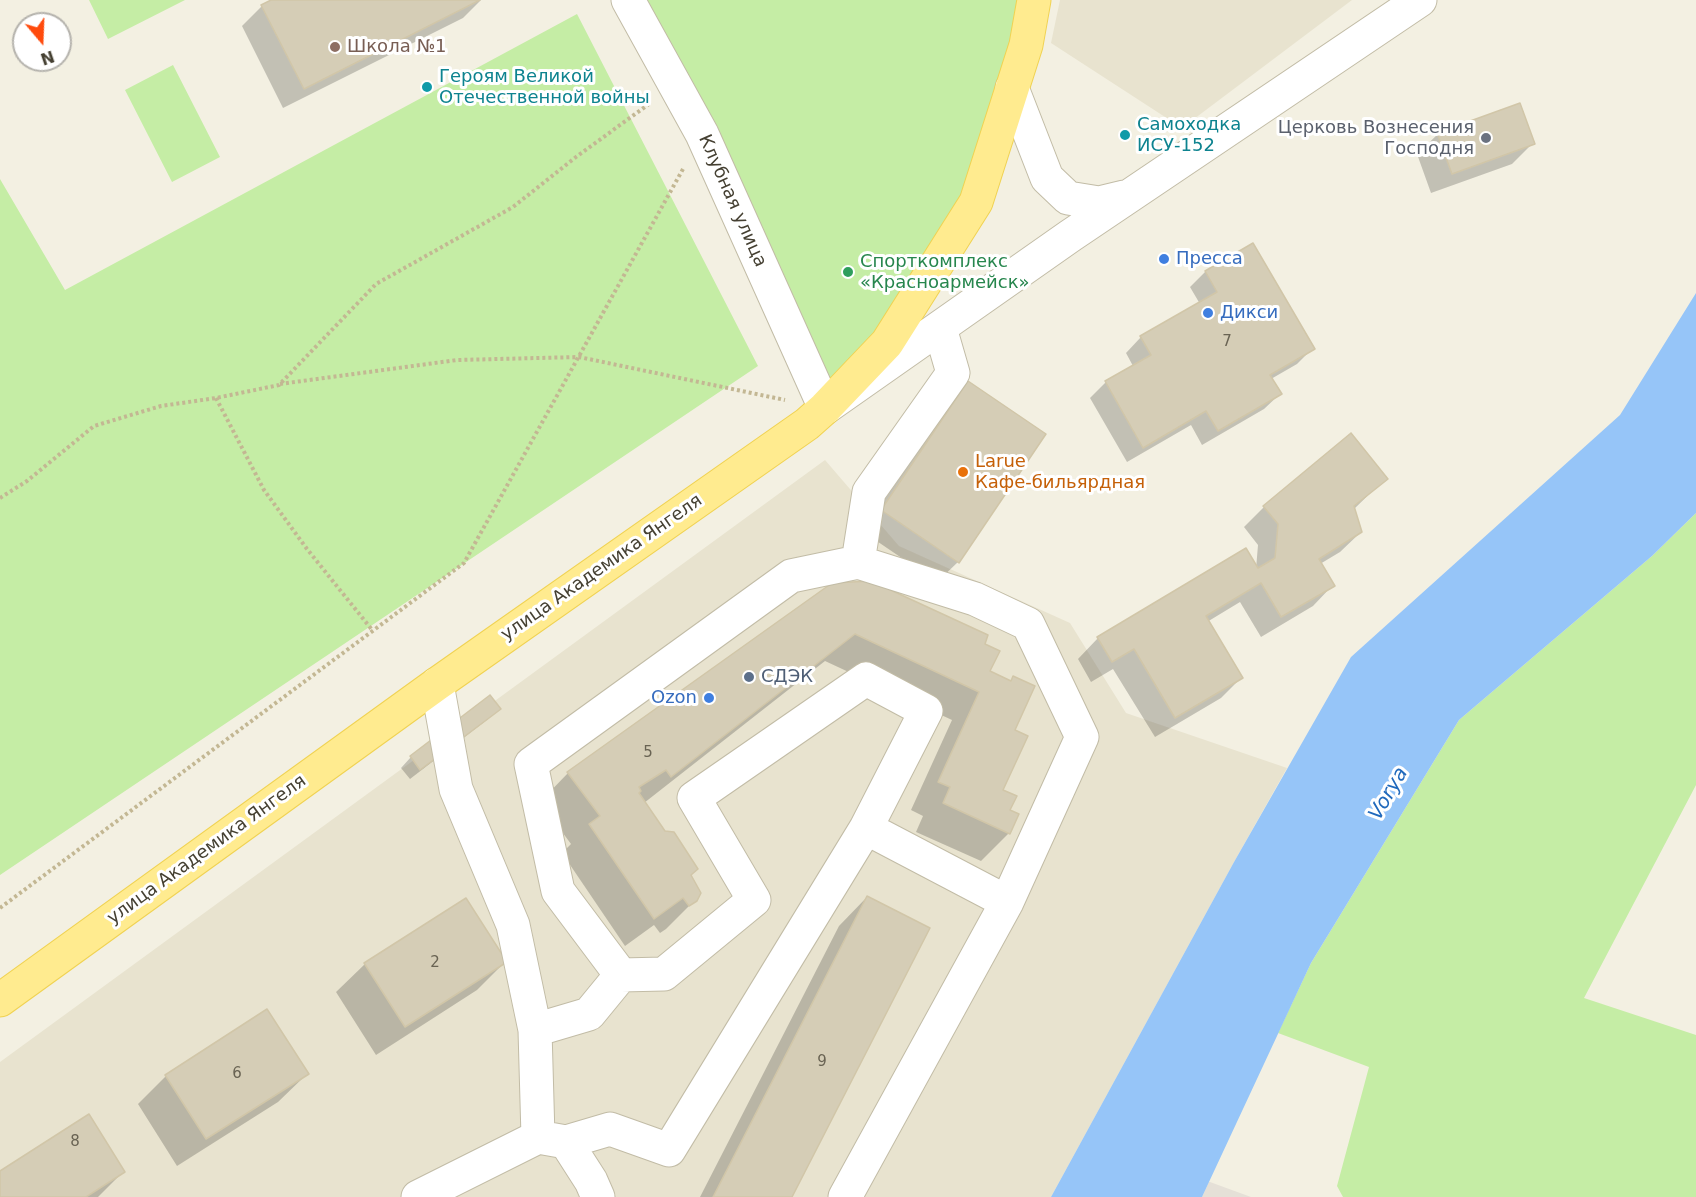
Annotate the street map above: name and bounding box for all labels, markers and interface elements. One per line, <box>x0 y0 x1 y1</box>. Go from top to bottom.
north arrow <box>12 12 72 72</box>
place label: Школа №1 <box>347 36 447 58</box>
marker: Школа №1 <box>328 40 342 54</box>
text: N <box>38 46 57 69</box>
place label: Героям Великой Отечественной войны <box>439 66 650 109</box>
marker: Героям Великой Отечественной войны <box>420 80 434 94</box>
place label: Самоходка ИСУ-152 <box>1137 114 1241 156</box>
place label: Церковь Вознесения Господня <box>1278 117 1474 160</box>
marker: Самоходка ИСУ-152 <box>1118 128 1132 142</box>
marker: Церковь Вознесения Господня <box>1479 131 1493 145</box>
street label: Клубная улица <box>693 132 771 270</box>
place label: Пресса <box>1176 248 1243 270</box>
place label: Спорткомплекс «Красноармейск» <box>860 251 1030 294</box>
marker: Пресса <box>1157 252 1171 266</box>
marker: Спорткомплекс «Красноармейск» <box>841 265 855 279</box>
place label: Дикси <box>1220 302 1278 324</box>
marker: Дикси <box>1201 306 1215 320</box>
house number: 7 <box>1222 333 1232 351</box>
place label: Larue Кафе-бильярдная <box>975 451 1145 494</box>
marker: Larue Кафе-бильярдная <box>956 465 970 479</box>
street label: улица Академика Янгеля <box>497 490 707 646</box>
place label: СДЭК <box>761 666 813 688</box>
marker: СДЭК <box>742 670 756 684</box>
place label: Ozon <box>651 687 697 709</box>
marker: Ozon <box>702 691 716 705</box>
house number: 5 <box>643 744 653 762</box>
water label: Vorya <box>1364 763 1414 825</box>
street label: улица Академика Янгеля <box>103 771 311 929</box>
house number: 2 <box>430 954 440 972</box>
house number: 9 <box>817 1053 827 1071</box>
house number: 6 <box>232 1065 242 1083</box>
house number: 8 <box>70 1133 80 1151</box>

